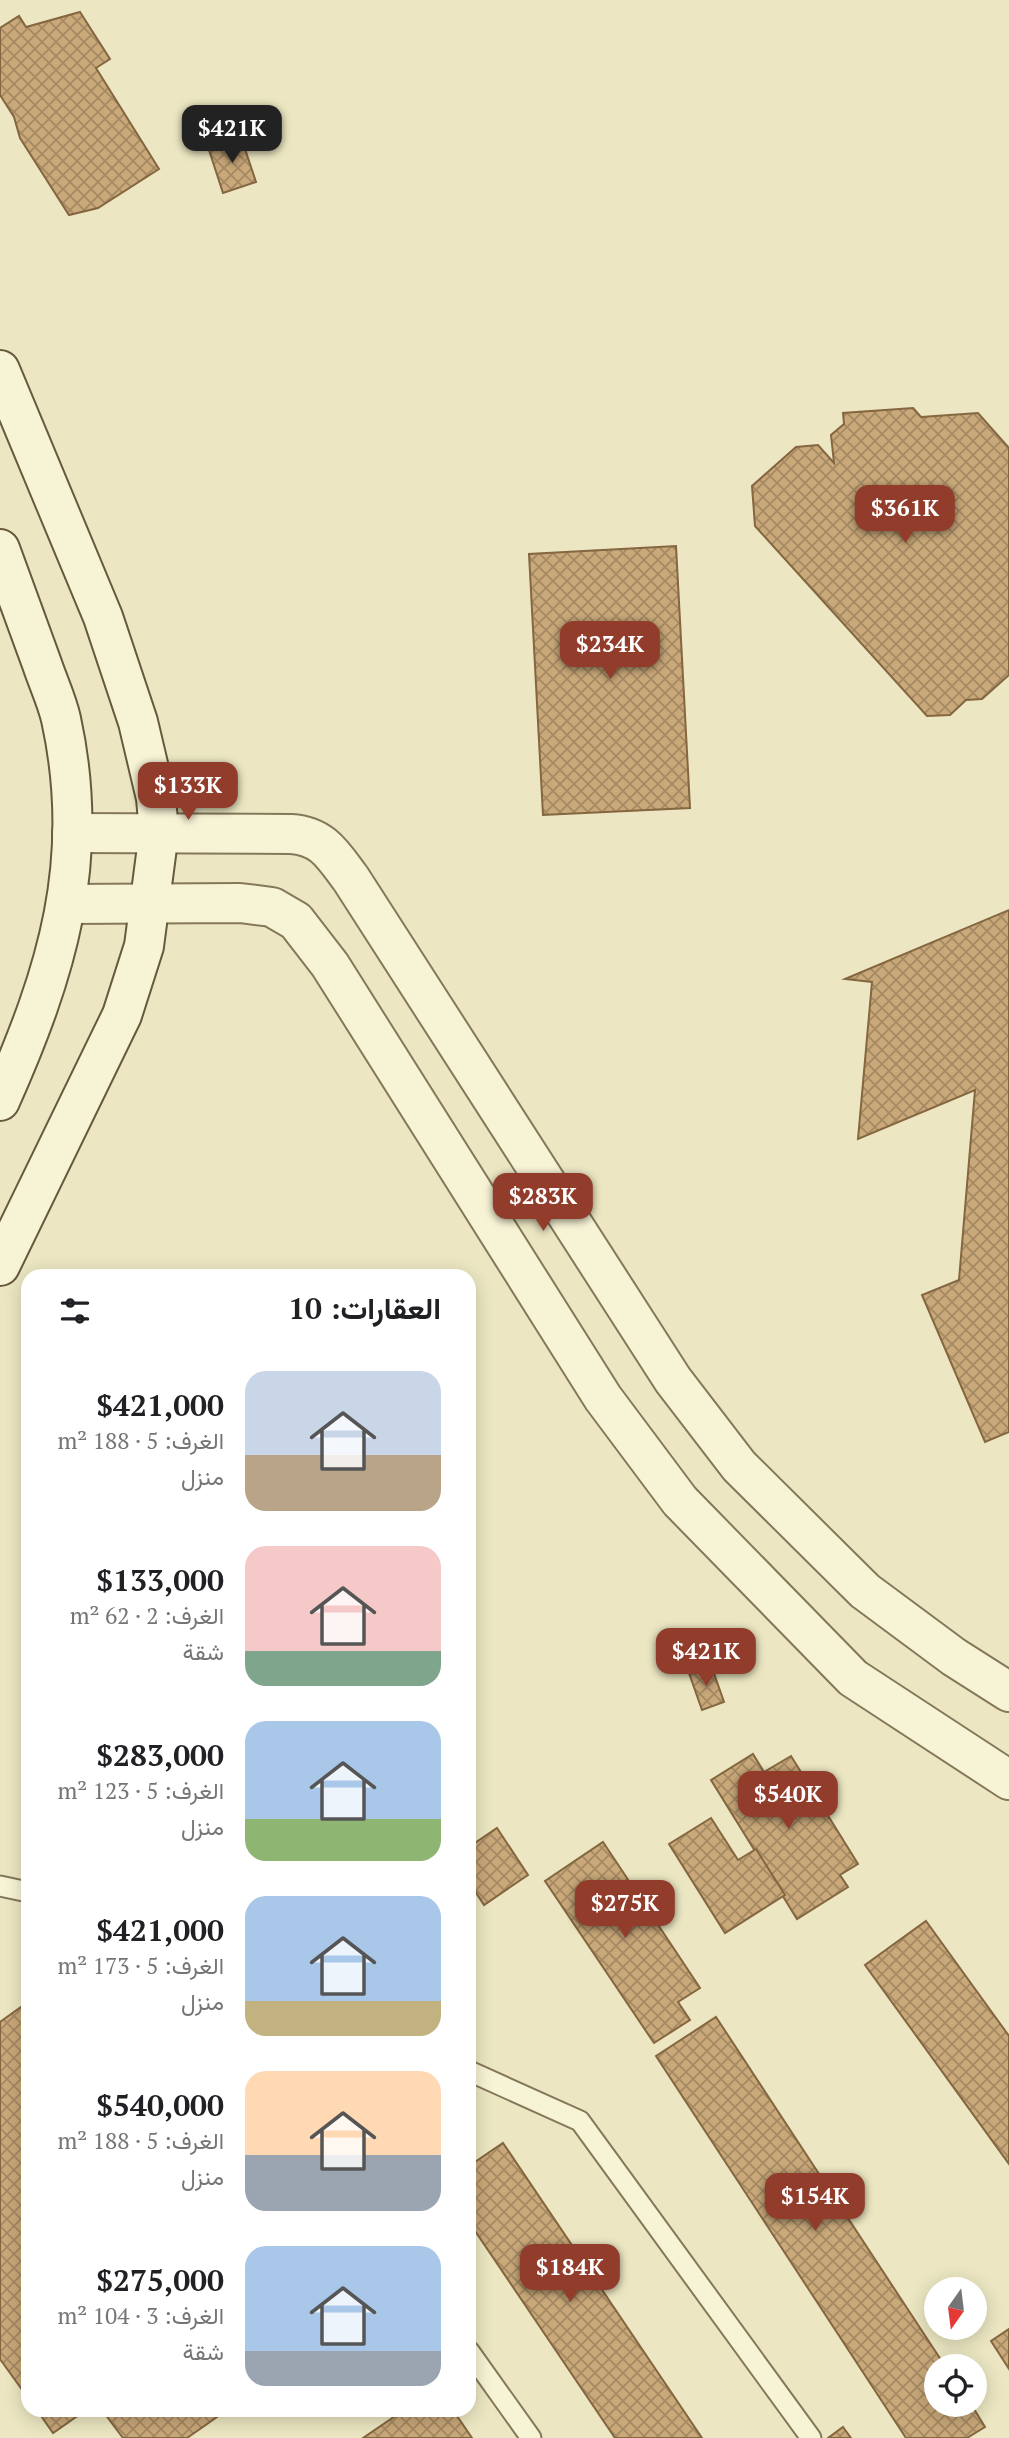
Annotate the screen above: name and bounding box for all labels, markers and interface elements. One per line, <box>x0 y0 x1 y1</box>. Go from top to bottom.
pin: $421K <box>183 106 281 165</box>
text: $421K <box>198 112 266 143</box>
pin: $361K <box>856 486 954 545</box>
text: $361K <box>871 492 939 523</box>
pin: $234K <box>561 622 659 681</box>
text: $234K <box>576 628 644 659</box>
pin: $133K <box>139 762 237 822</box>
text: $133K <box>154 769 222 800</box>
pin: $283K <box>494 1174 592 1233</box>
text: $283K <box>509 1180 577 1211</box>
text: العقارات: 10 <box>288 1288 441 1328</box>
icon: filters <box>56 1292 94 1330</box>
text: $421,000 <box>96 1385 224 1425</box>
icon: home <box>301 1399 385 1483</box>
text: الغرف: 5 · 188 m² <box>57 1425 224 1456</box>
text: منزل <box>181 1461 224 1492</box>
text: $133,000 <box>96 1560 224 1600</box>
icon: home <box>301 1574 385 1658</box>
text: الغرف: 2 · 62 m² <box>70 1600 224 1631</box>
pin: $421K <box>657 1628 755 1688</box>
text: $421K <box>672 1635 740 1666</box>
text: شقة <box>182 1636 224 1667</box>
text: $283,000 <box>96 1735 224 1775</box>
icon: home <box>301 1749 385 1833</box>
pin: $540K <box>739 1772 837 1831</box>
text: الغرف: 5 · 123 m² <box>57 1775 224 1806</box>
text: $540K <box>754 1778 822 1809</box>
text: منزل <box>181 1811 224 1842</box>
pin: $275K <box>576 1881 674 1940</box>
text: $275K <box>591 1887 659 1918</box>
text: $421,000 <box>96 1910 224 1950</box>
icon: home <box>301 1924 385 2008</box>
text: الغرف: 5 · 173 m² <box>57 1950 224 1981</box>
text: منزل <box>181 1986 224 2017</box>
text: $540,000 <box>96 2085 224 2125</box>
icon: home <box>301 2099 385 2183</box>
text: الغرف: 5 · 188 m² <box>57 2125 224 2156</box>
text: منزل <box>181 2161 224 2192</box>
pin: $154K <box>766 2174 864 2233</box>
text: $154K <box>781 2180 849 2211</box>
pin: $184K <box>521 2244 619 2304</box>
text: $184K <box>536 2251 604 2282</box>
text: $275,000 <box>96 2260 224 2300</box>
icon: home <box>301 2274 385 2358</box>
north arrow <box>924 2277 987 2340</box>
map controls <box>924 2277 987 2417</box>
text: الغرف: 3 · 104 m² <box>57 2300 224 2331</box>
text: شقة <box>182 2336 224 2367</box>
button: locate <box>924 2354 987 2417</box>

